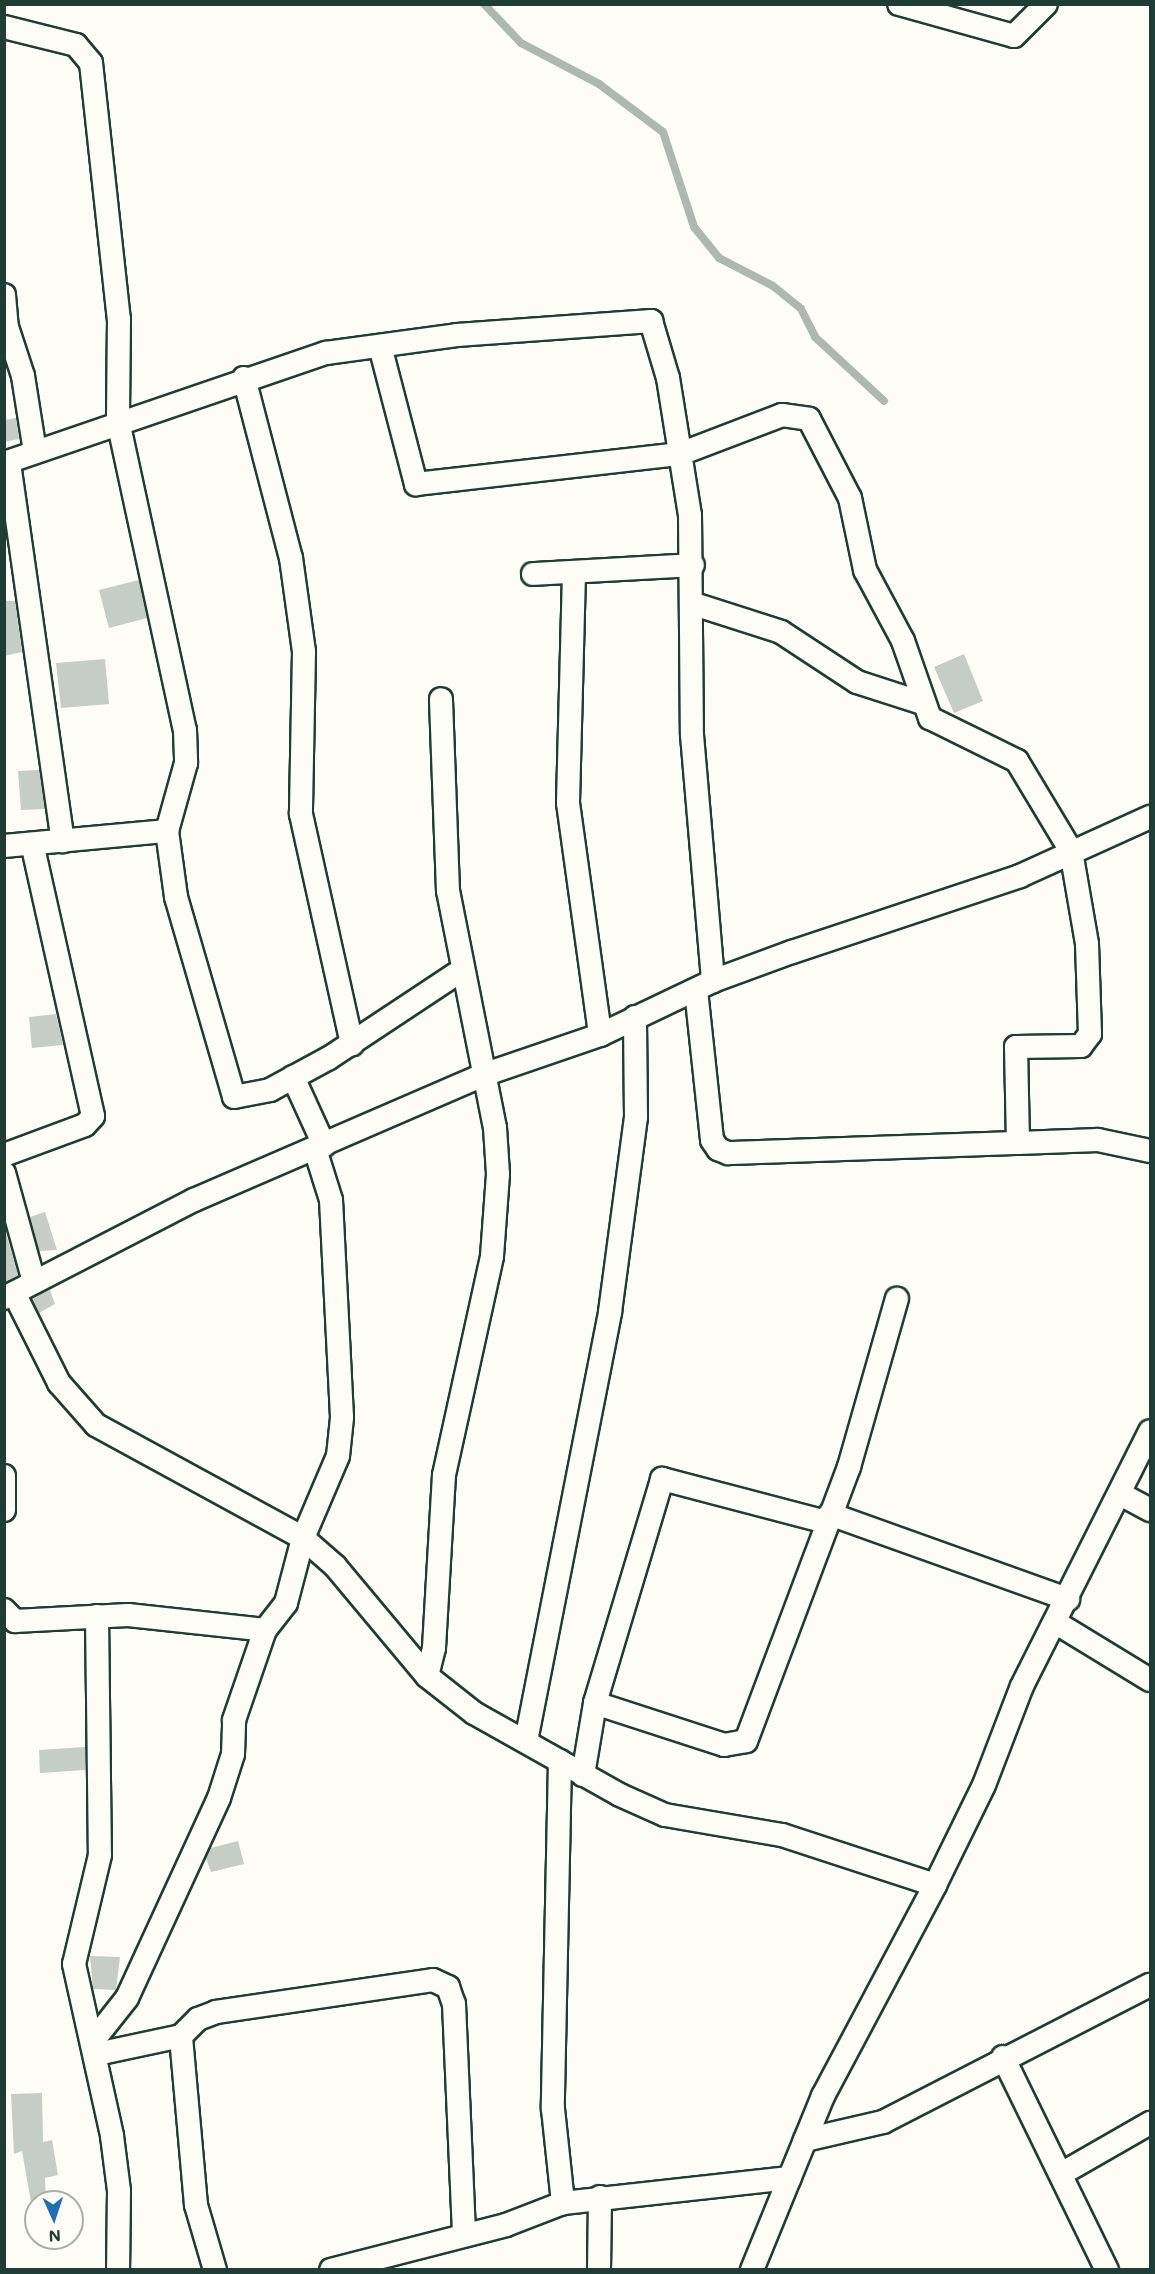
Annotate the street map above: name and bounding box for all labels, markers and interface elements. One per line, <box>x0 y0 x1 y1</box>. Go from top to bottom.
north arrow <box>24 2190 84 2250</box>
text: N <box>48 2226 61 2247</box>

